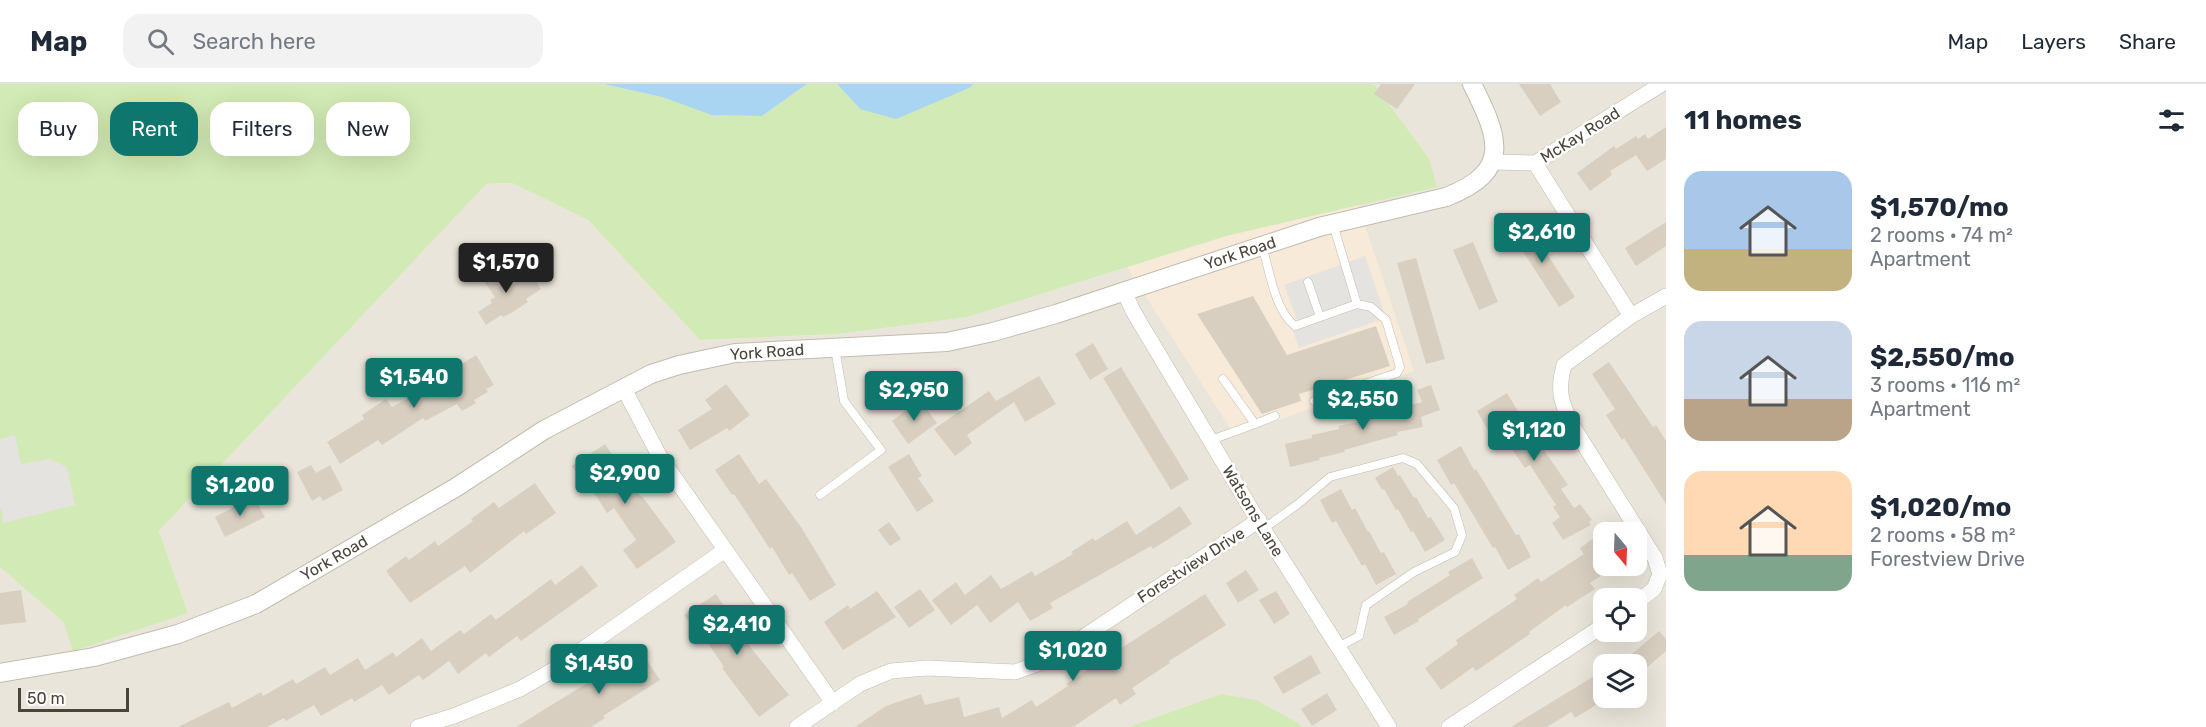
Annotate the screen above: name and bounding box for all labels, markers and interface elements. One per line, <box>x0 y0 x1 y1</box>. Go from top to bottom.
search box <box>123 14 543 68</box>
text: Map <box>30 25 87 58</box>
icon: search <box>144 25 177 58</box>
text: Search here <box>192 28 316 55</box>
text: Map <box>1947 29 1988 54</box>
text: Layers <box>2021 29 2086 54</box>
text: Share <box>2119 29 2176 54</box>
chip: Buy <box>18 102 98 156</box>
chip: Rent <box>110 102 198 156</box>
chip: Filters <box>210 102 314 156</box>
chip: New <box>326 102 410 156</box>
street label: McKay Road <box>1537 103 1623 167</box>
icon: filters <box>2155 104 2188 137</box>
text: 11 homes <box>1684 105 1802 136</box>
text: $1,570/mo <box>1870 192 2009 223</box>
icon: home <box>1732 195 1804 267</box>
pin: $2,610 <box>1493 213 1591 264</box>
text: $2,610 <box>1508 220 1576 244</box>
text: 2 rooms · 74 m² <box>1870 223 2013 247</box>
street label: York Road <box>1202 232 1278 274</box>
pin: $1,570 <box>457 243 555 294</box>
text: Apartment <box>1870 247 1971 271</box>
text: $1,570 <box>473 250 539 274</box>
street label: York Road <box>729 340 805 364</box>
text: $2,550/mo <box>1870 342 2015 373</box>
icon: home <box>1732 345 1804 417</box>
pin: $1,540 <box>365 358 463 409</box>
text: $1,540 <box>379 365 449 389</box>
pin: $2,950 <box>865 371 963 422</box>
text: 3 rooms · 116 m² <box>1870 373 2020 397</box>
text: $2,950 <box>879 378 949 402</box>
pin: $2,550 <box>1314 380 1412 431</box>
text: $2,550 <box>1327 387 1399 411</box>
text: Apartment <box>1870 397 1971 421</box>
pin: $1,120 <box>1485 411 1583 462</box>
text: $1,120 <box>1502 418 1566 442</box>
pin: $2,900 <box>576 454 674 505</box>
text: $2,900 <box>589 461 661 485</box>
street label: Watsons Lane <box>1218 462 1288 560</box>
pin: $1,200 <box>191 466 289 517</box>
text: $1,200 <box>205 473 275 497</box>
text: $1,020/mo <box>1870 492 2011 523</box>
icon: home <box>1732 495 1804 567</box>
north arrow <box>1593 522 1647 576</box>
map controls <box>1593 522 1647 708</box>
street label: Forestview Drive <box>1134 523 1248 607</box>
text: 2 rooms · 58 m² <box>1870 523 2016 547</box>
street label: York Road <box>297 531 371 585</box>
text: Forestview Drive <box>1870 547 2025 571</box>
button: locate <box>1593 588 1647 642</box>
pin: $2,410 <box>688 605 786 656</box>
text: $2,410 <box>703 612 771 636</box>
pin: $1,020 <box>1024 631 1122 682</box>
text: $1,020 <box>1039 638 1107 662</box>
pin: $1,450 <box>550 644 648 695</box>
text: $1,450 <box>565 651 633 675</box>
button: layers <box>1593 654 1647 708</box>
scale bar <box>18 685 129 712</box>
text: 50 m <box>27 689 65 708</box>

